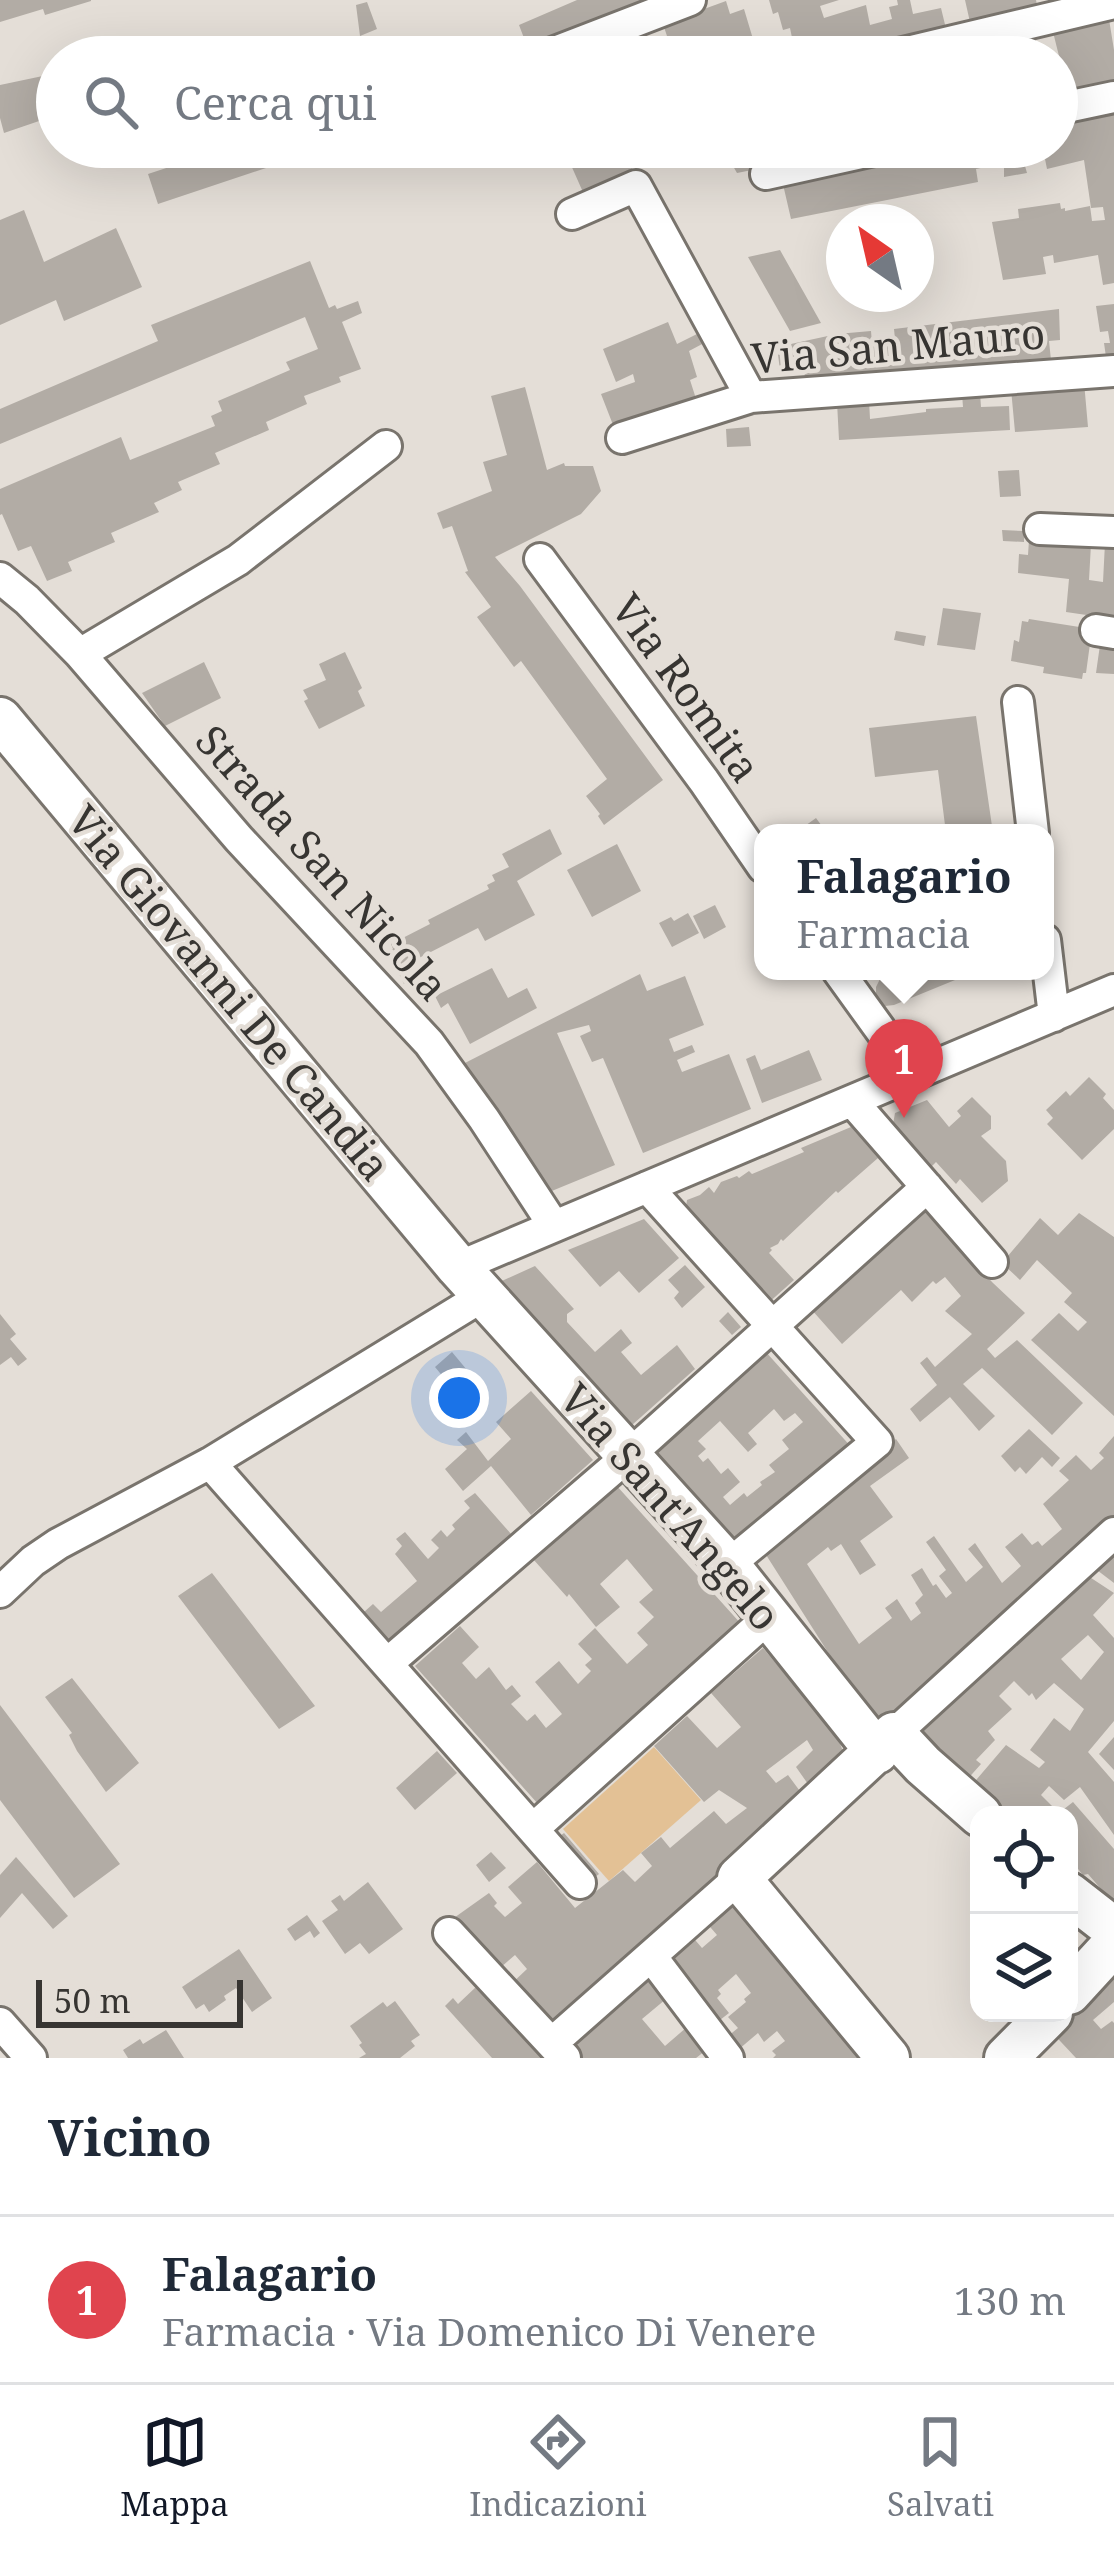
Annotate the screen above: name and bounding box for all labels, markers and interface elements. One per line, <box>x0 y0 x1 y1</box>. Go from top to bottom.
search box <box>36 36 1078 168</box>
icon: search <box>78 69 144 135</box>
text: Cerca qui <box>174 72 377 133</box>
north arrow <box>826 204 934 312</box>
street label: Via San Mauro <box>749 303 1047 386</box>
street label: Via Romita <box>600 581 775 793</box>
street label: Strada San Nicola <box>184 712 462 1012</box>
street label: Via Giovanni De Candia <box>56 792 404 1192</box>
popup <box>754 824 1054 980</box>
text: Falagario <box>796 845 1012 906</box>
text: Farmacia <box>796 906 971 959</box>
pin: 1 <box>865 1019 943 1118</box>
your location <box>429 1368 489 1428</box>
street label: Via Sant'Angelo <box>548 1370 794 1642</box>
map controls <box>970 1806 1078 2022</box>
button: locate <box>970 1806 1078 1914</box>
button: layers <box>970 1914 1078 2022</box>
scale bar <box>36 1974 243 2027</box>
text: 50 m <box>54 1978 131 2023</box>
text: Vicino <box>48 2101 212 2171</box>
text: Falagario <box>162 2243 377 2304</box>
text: 1 <box>76 2273 98 2326</box>
text: 130 m <box>954 2273 1066 2326</box>
text: Farmacia · Via Domenico Di Venere <box>162 2304 816 2357</box>
tab: Mappa <box>120 2409 229 2526</box>
tab: Indicazioni <box>469 2409 647 2526</box>
tab: Salvati <box>887 2409 994 2526</box>

